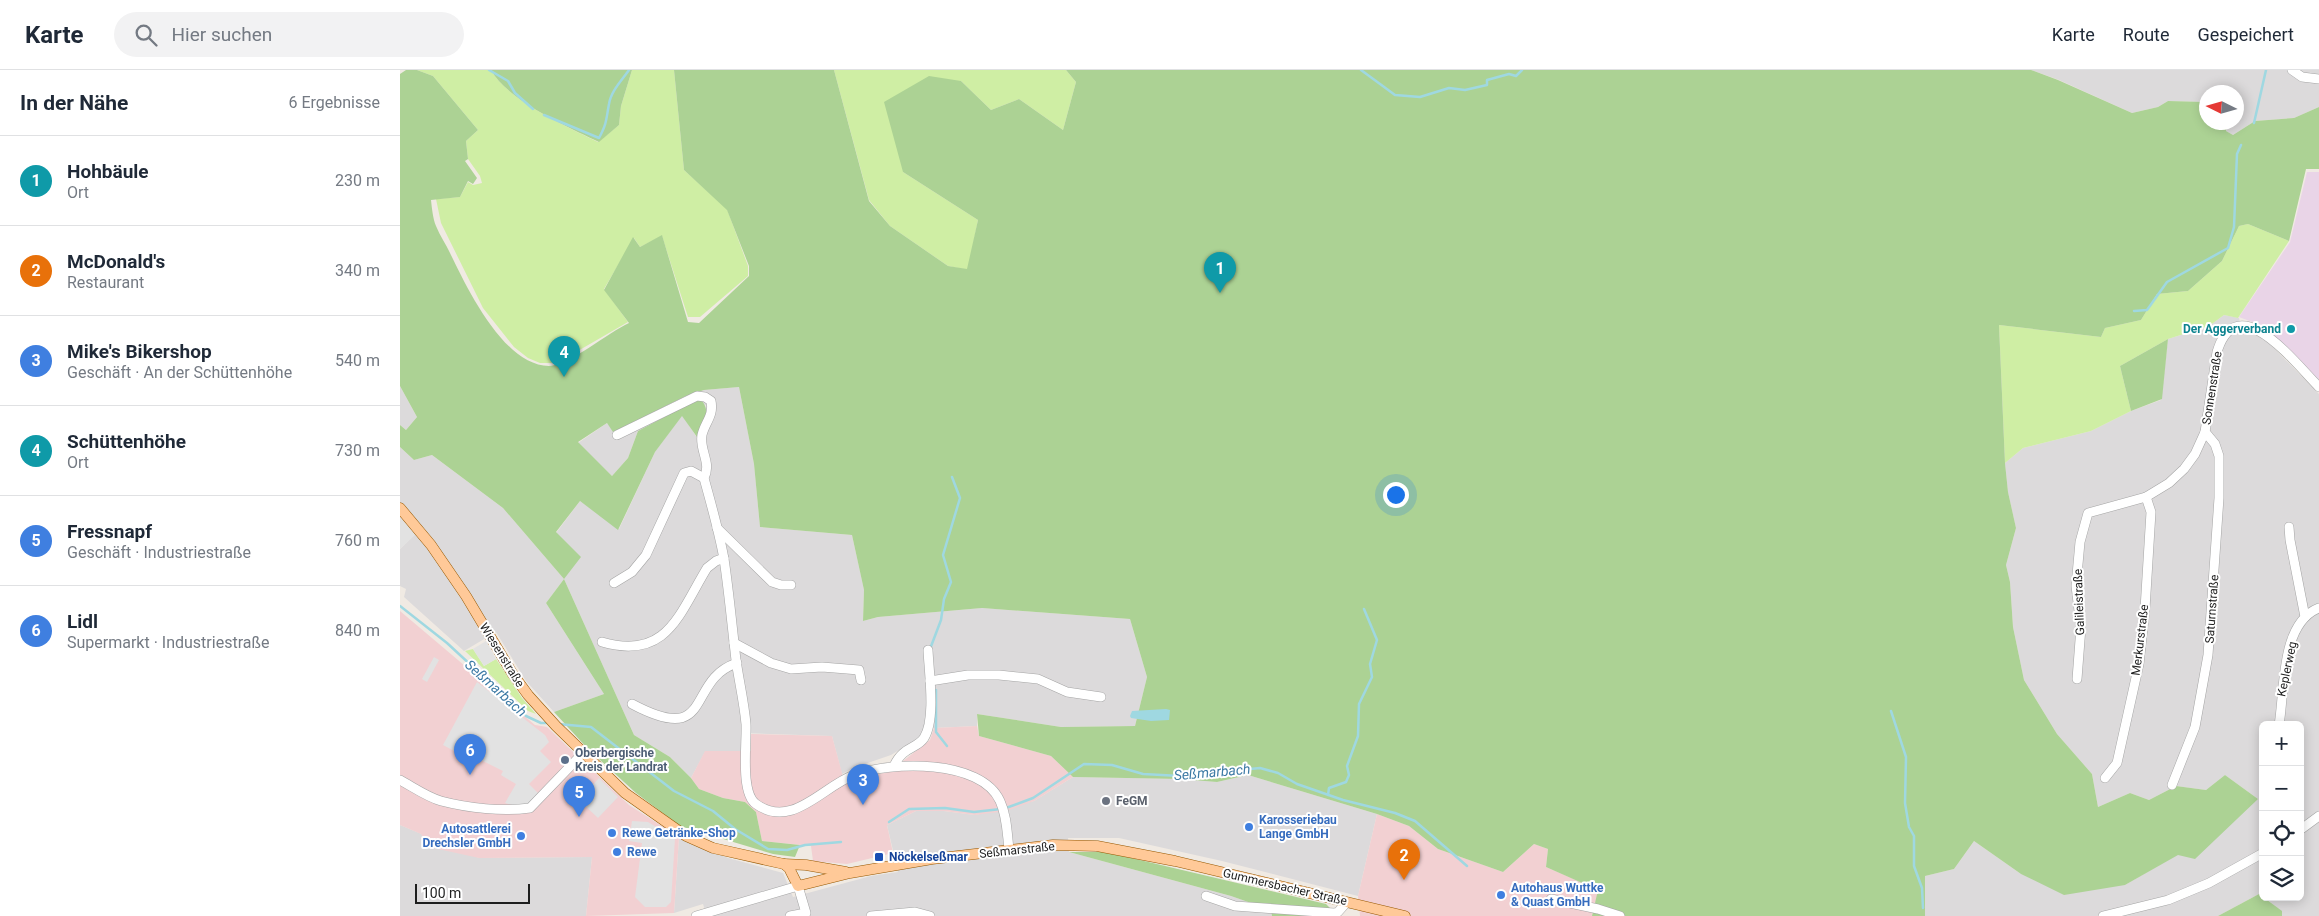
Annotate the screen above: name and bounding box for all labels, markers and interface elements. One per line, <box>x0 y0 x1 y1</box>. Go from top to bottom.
search box <box>114 12 464 57</box>
text: Karte <box>25 21 84 49</box>
icon: search <box>132 21 160 49</box>
text: Hier suchen <box>172 23 272 46</box>
text: Karte <box>2052 24 2095 45</box>
text: Route <box>2123 24 2170 45</box>
text: Gespeichert <box>2198 24 2294 45</box>
north arrow <box>2199 85 2244 130</box>
text: In der Nähe <box>20 91 128 115</box>
text: 6 Ergebnisse <box>288 93 380 112</box>
text: Hohbäule <box>67 160 149 183</box>
text: 1 <box>31 171 41 190</box>
text: 230 m <box>335 171 380 190</box>
text: Ort <box>67 183 89 202</box>
text: McDonald's <box>67 250 165 273</box>
pin: 1 <box>1204 252 1236 293</box>
text: 2 <box>31 261 41 280</box>
text: 340 m <box>335 261 380 280</box>
text: Restaurant <box>67 273 144 292</box>
place label: Der Aggerverband <box>2183 322 2281 336</box>
marker: Der Aggerverband <box>2285 323 2297 335</box>
pin: 4 <box>548 336 580 377</box>
text: Mike's Bikershop <box>67 340 212 363</box>
street label: Sonnenstraße <box>2199 350 2225 426</box>
text: 3 <box>31 351 41 370</box>
text: 540 m <box>335 351 380 370</box>
text: Geschäft · An der Schüttenhöhe <box>67 363 292 382</box>
text: Schüttenhöhe <box>67 430 186 453</box>
text: 4 <box>31 441 41 460</box>
text: 730 m <box>335 441 380 460</box>
text: Ort <box>67 453 89 472</box>
your location <box>1383 482 1409 508</box>
text: Fressnapf <box>67 520 152 543</box>
text: 5 <box>31 531 41 550</box>
text: 760 m <box>335 531 380 550</box>
text: Geschäft · Industriestraße <box>67 543 251 562</box>
street label: Galileistraße <box>2071 568 2087 636</box>
street label: Saturnstraße <box>2203 574 2221 644</box>
street label: Merkurstraße <box>2129 604 2151 676</box>
text: Lidl <box>67 610 98 633</box>
street label: Wiesenstraße <box>477 620 527 690</box>
text: 6 <box>31 621 41 640</box>
text: 840 m <box>335 621 380 640</box>
text: Supermarkt · Industriestraße <box>67 633 269 652</box>
street label: Keplerweg <box>2274 640 2300 698</box>
water label: Seßmarbach <box>462 656 530 720</box>
map controls <box>2259 721 2304 901</box>
button: + <box>2259 721 2304 766</box>
pin: 6 <box>454 734 486 775</box>
place label: Oberbergische Kreis der Landrat <box>575 746 667 774</box>
marker: Oberbergische Kreis der Landrat <box>559 754 571 766</box>
water label: Seßmarbach <box>1173 761 1251 783</box>
pin: 3 <box>847 764 879 805</box>
button: − <box>2259 766 2304 811</box>
pin: 5 <box>563 776 595 817</box>
place label: FeGM <box>1116 794 1148 808</box>
marker: FeGM <box>1100 795 1112 807</box>
button: locate <box>2259 811 2304 856</box>
place label: Karosseriebau Lange GmbH <box>1259 813 1337 841</box>
marker: Karosseriebau Lange GmbH <box>1243 821 1255 833</box>
place label: Autosattlerei Drechsler GmbH <box>422 822 511 850</box>
place label: Rewe Getränke-Shop <box>622 826 736 840</box>
marker: Rewe Getränke-Shop <box>606 827 618 839</box>
marker: Autosattlerei Drechsler GmbH <box>515 830 527 842</box>
street label: Seßmarstraße <box>979 839 1055 861</box>
pin: 2 <box>1388 839 1420 880</box>
place label: Rewe <box>627 845 657 859</box>
marker: Rewe <box>611 846 623 858</box>
place label: Nöckelseßmar <box>889 850 968 864</box>
marker: Nöckelseßmar <box>873 851 885 863</box>
button: layers <box>2259 856 2304 901</box>
street label: Gummersbacher Straße <box>1222 866 1348 908</box>
scale bar <box>415 881 530 904</box>
place label: Autohaus Wuttke & Quast GmbH <box>1511 881 1604 909</box>
text: 100 m <box>422 885 461 901</box>
marker: Autohaus Wuttke & Quast GmbH <box>1495 889 1507 901</box>

